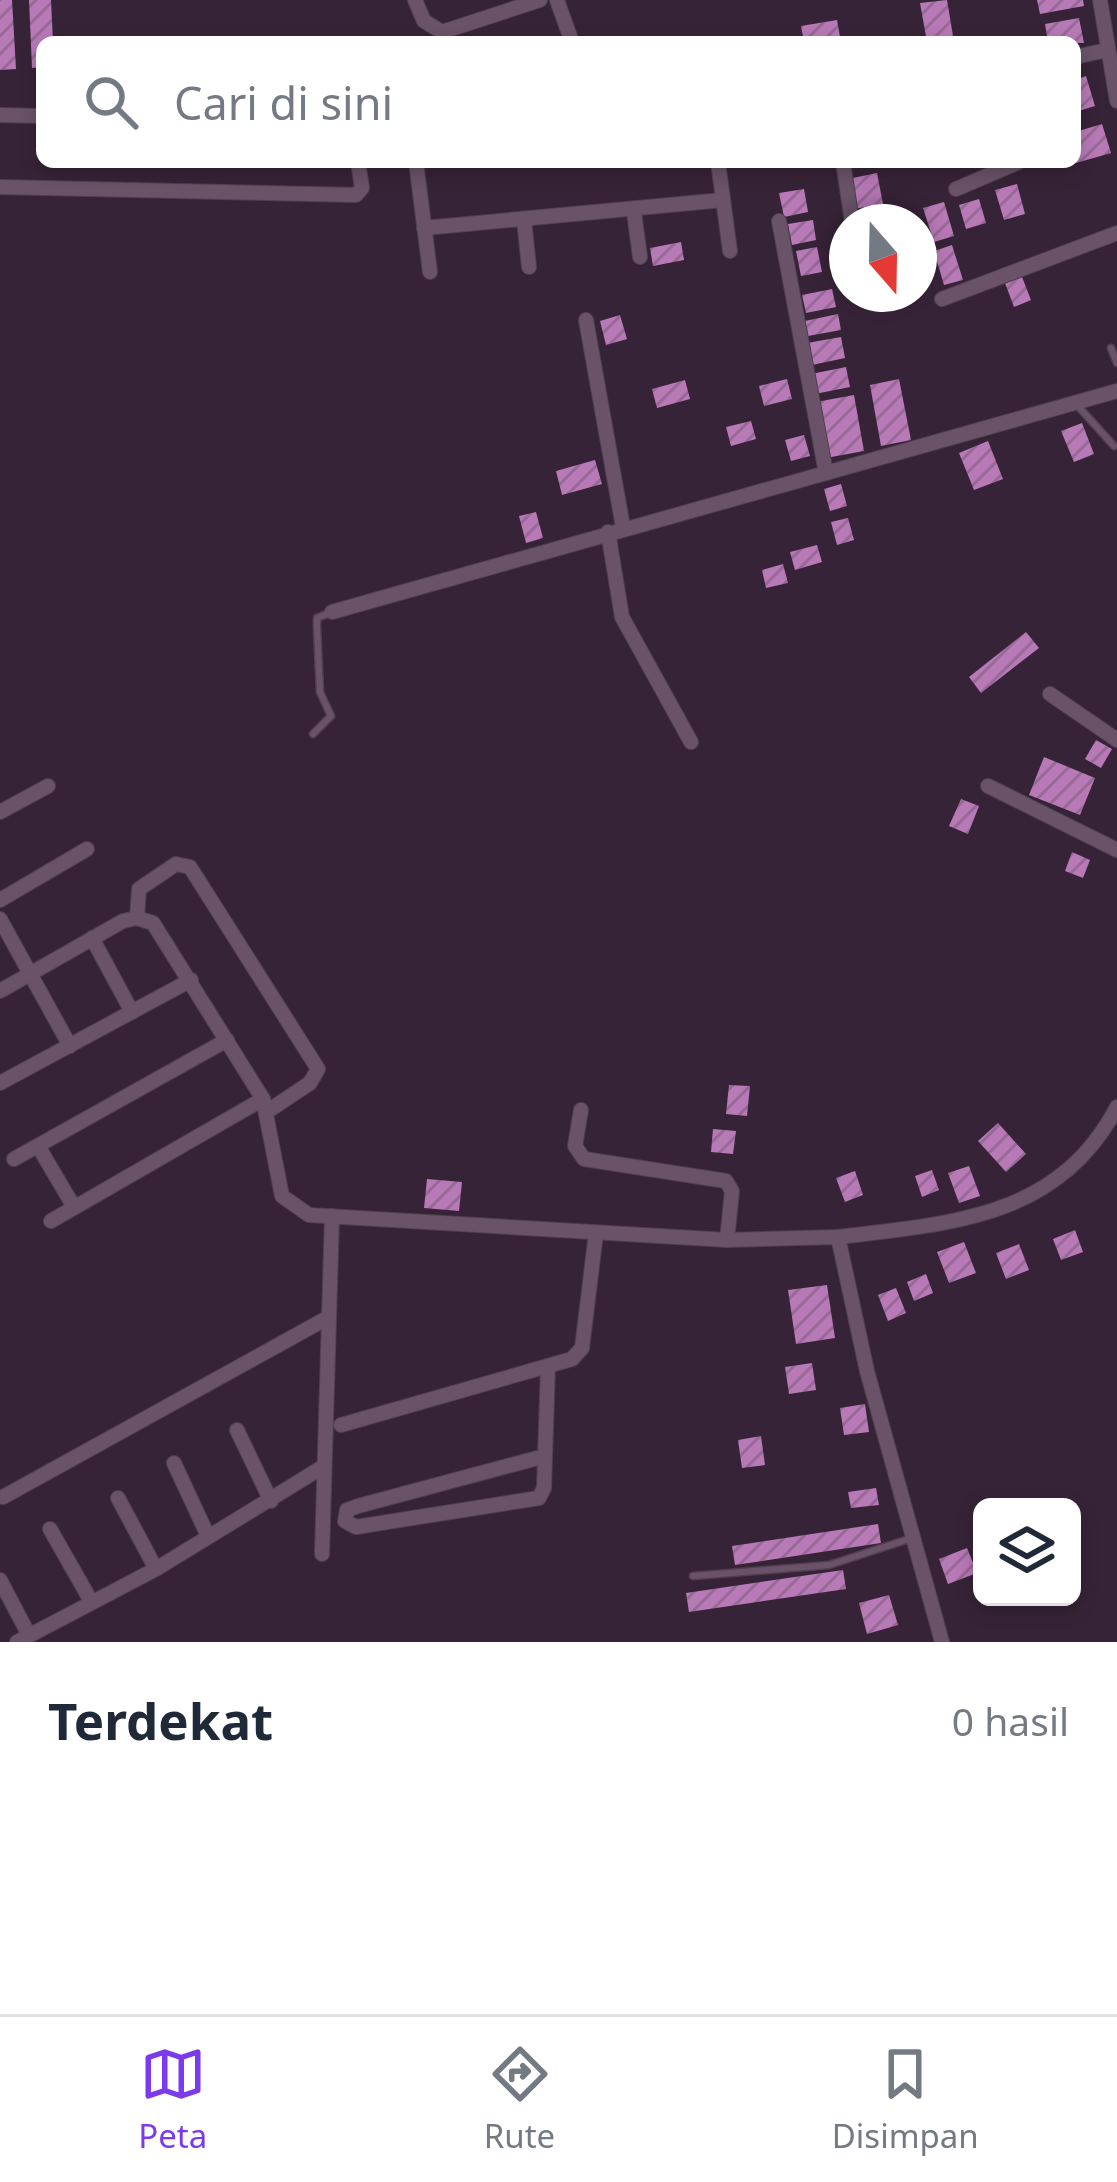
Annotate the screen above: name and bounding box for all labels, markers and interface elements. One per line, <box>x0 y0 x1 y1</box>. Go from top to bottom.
search box <box>36 36 1081 168</box>
icon: search <box>78 69 144 135</box>
text: Cari di sini <box>174 72 393 133</box>
north arrow <box>829 204 937 312</box>
map controls <box>973 1498 1081 1606</box>
button: layers <box>973 1498 1081 1606</box>
text: Terdekat <box>48 1685 273 1755</box>
text: 0 hasil <box>952 1694 1069 1747</box>
tab: Peta <box>138 2041 207 2158</box>
tab: Rute <box>484 2041 555 2158</box>
tab: Disimpan <box>832 2041 979 2158</box>

